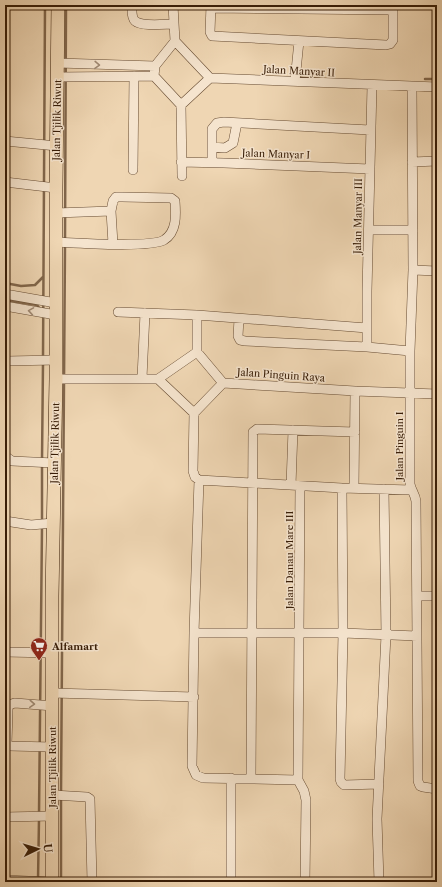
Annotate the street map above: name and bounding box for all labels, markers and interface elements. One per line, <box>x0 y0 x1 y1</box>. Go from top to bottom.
one-way arrow <box>94 60 100 69</box>
street label: Jalan Manyar II <box>261 63 335 79</box>
street label: Jalan Tjilik Riwut <box>50 79 64 163</box>
street label: Jalan Manyar I <box>240 146 311 162</box>
street label: Jalan Manyar III <box>351 178 365 256</box>
one-way arrow <box>28 307 34 316</box>
street label: Jalan Pinguin Raya <box>235 365 326 385</box>
street label: Jalan Tjilik Riwut <box>48 402 62 486</box>
street label: Jalan Pinguin I <box>393 411 406 482</box>
street label: Jalan Danau Mare III <box>283 511 296 611</box>
supermarket icon: Alfamart <box>29 636 49 661</box>
place label: Alfamart <box>51 640 98 653</box>
one-way arrow <box>29 699 35 708</box>
street label: Jalan Tjilik Riwut <box>46 726 59 810</box>
north arrow <box>18 829 58 869</box>
text: U <box>41 843 55 853</box>

